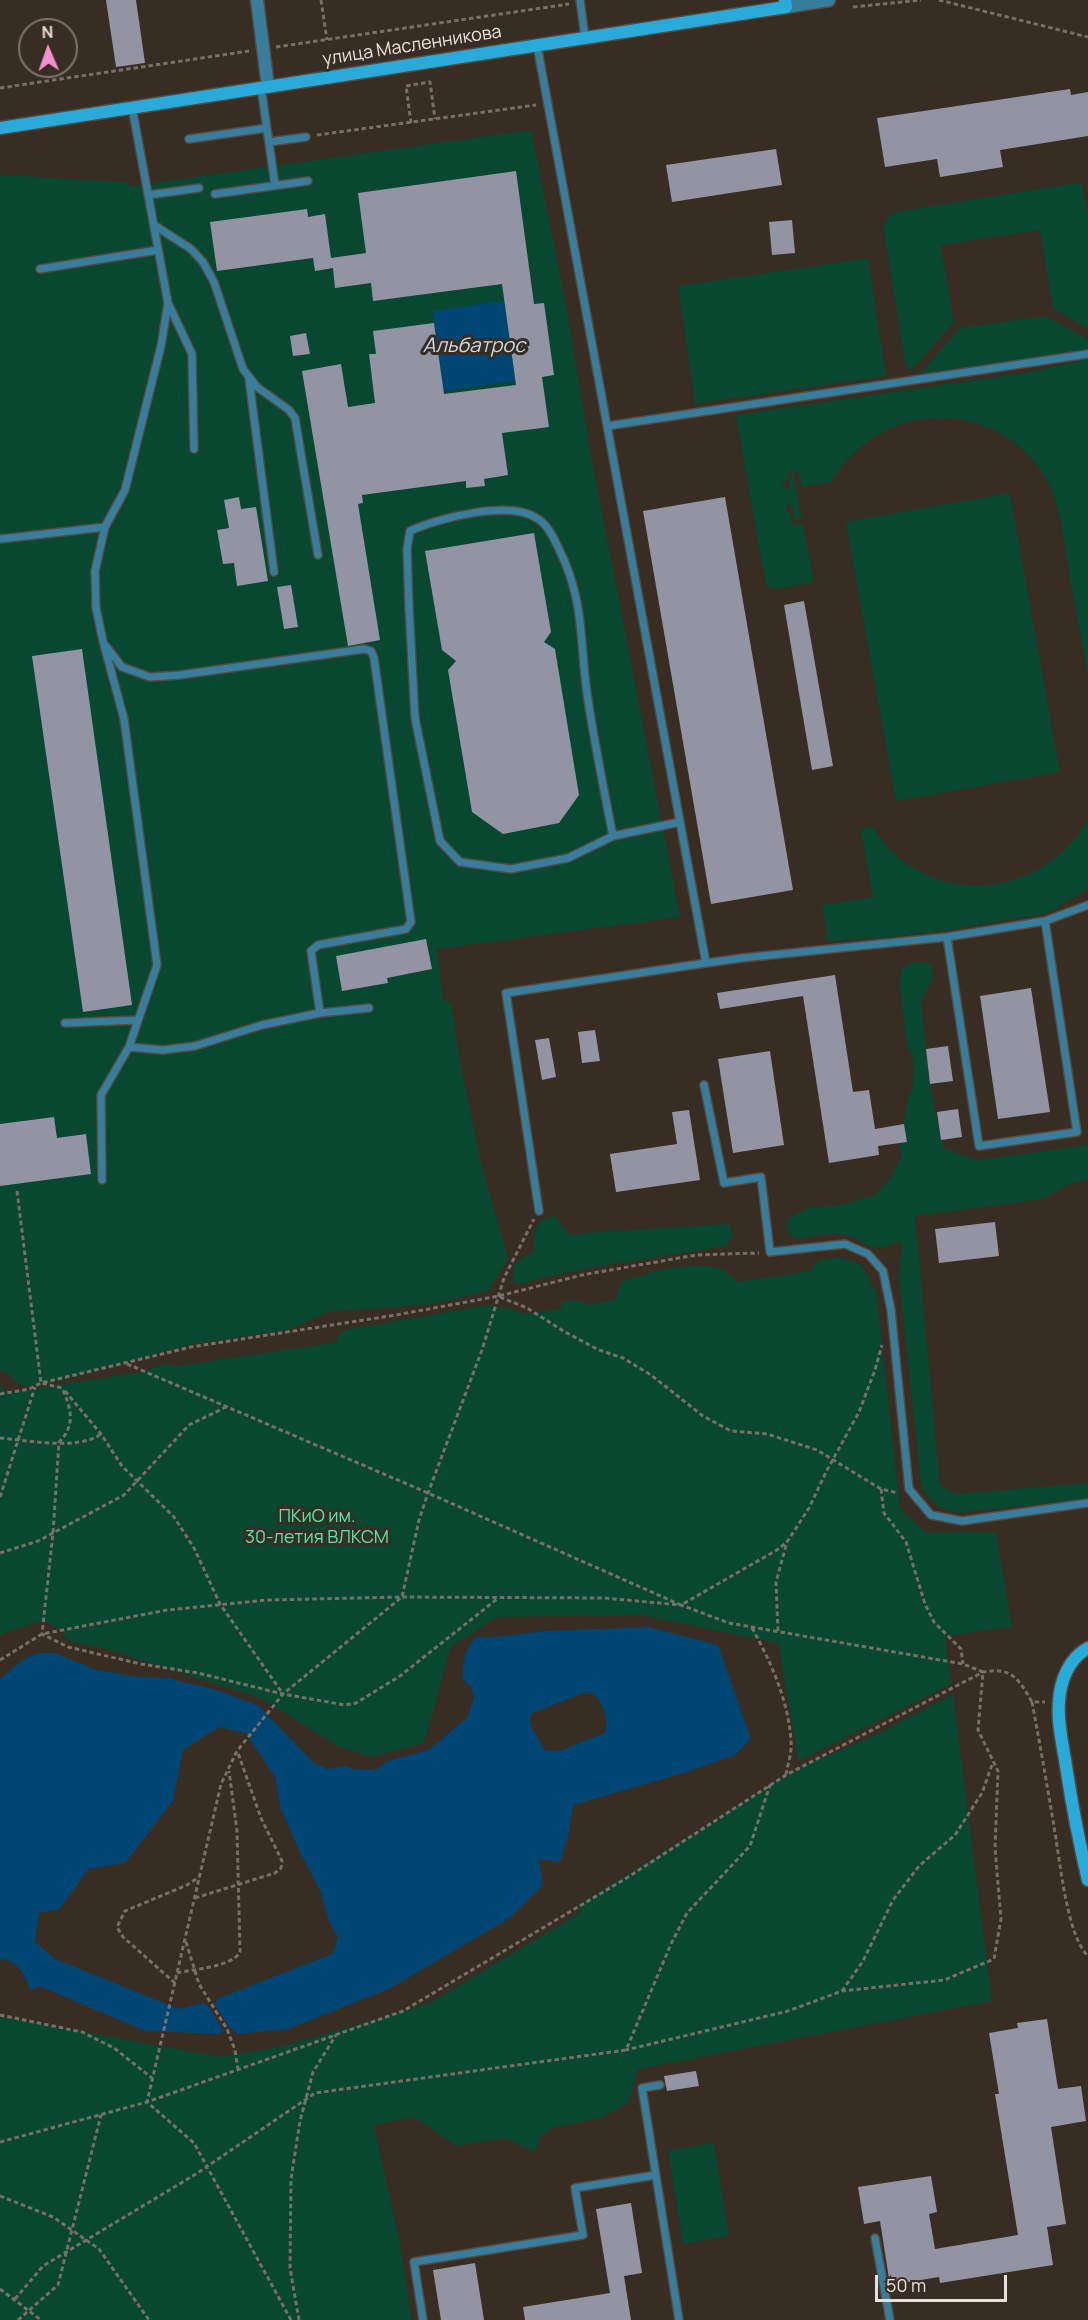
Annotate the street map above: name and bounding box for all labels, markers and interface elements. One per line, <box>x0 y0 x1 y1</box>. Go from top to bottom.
north arrow <box>18 18 78 78</box>
text: N <box>41 21 54 43</box>
street label: улица Масленникова <box>321 21 503 71</box>
water label: Альбатрос <box>423 334 525 358</box>
park label: ПКиО им. 30-летия ВЛКСМ <box>245 1506 389 1549</box>
scale bar <box>878 2263 1010 2301</box>
text: 50 m <box>886 2273 926 2297</box>

